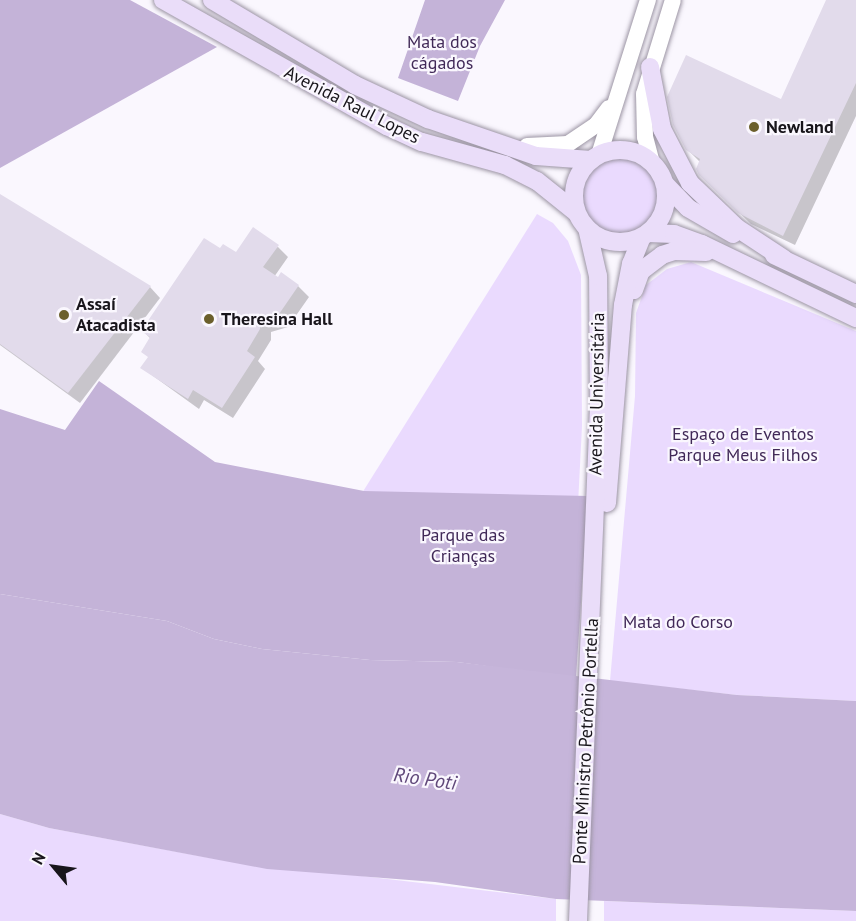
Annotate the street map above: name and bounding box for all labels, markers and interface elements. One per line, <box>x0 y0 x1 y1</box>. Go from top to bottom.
park label: Mata dos cágados <box>407 32 477 74</box>
street label: Avenida Raul Lopes <box>281 62 423 148</box>
place label: Newland <box>766 116 834 138</box>
marker: Newland <box>747 120 761 134</box>
place label: Assaí Atacadista <box>76 294 156 336</box>
marker: Assaí Atacadista <box>57 308 71 322</box>
place label: Theresina Hall <box>221 308 333 330</box>
marker: Theresina Hall <box>202 312 216 326</box>
street label: Avenida Universitária <box>585 312 609 476</box>
park label: Espaço de Eventos Parque Meus Filhos <box>668 424 818 466</box>
park label: Parque das Crianças <box>421 525 505 568</box>
park label: Mata do Corso <box>623 611 733 633</box>
street label: Ponte Ministro Petrônio Portella <box>569 617 603 865</box>
water label: Rio Poti <box>392 763 458 795</box>
north arrow <box>24 837 84 897</box>
text: N <box>27 849 50 868</box>

